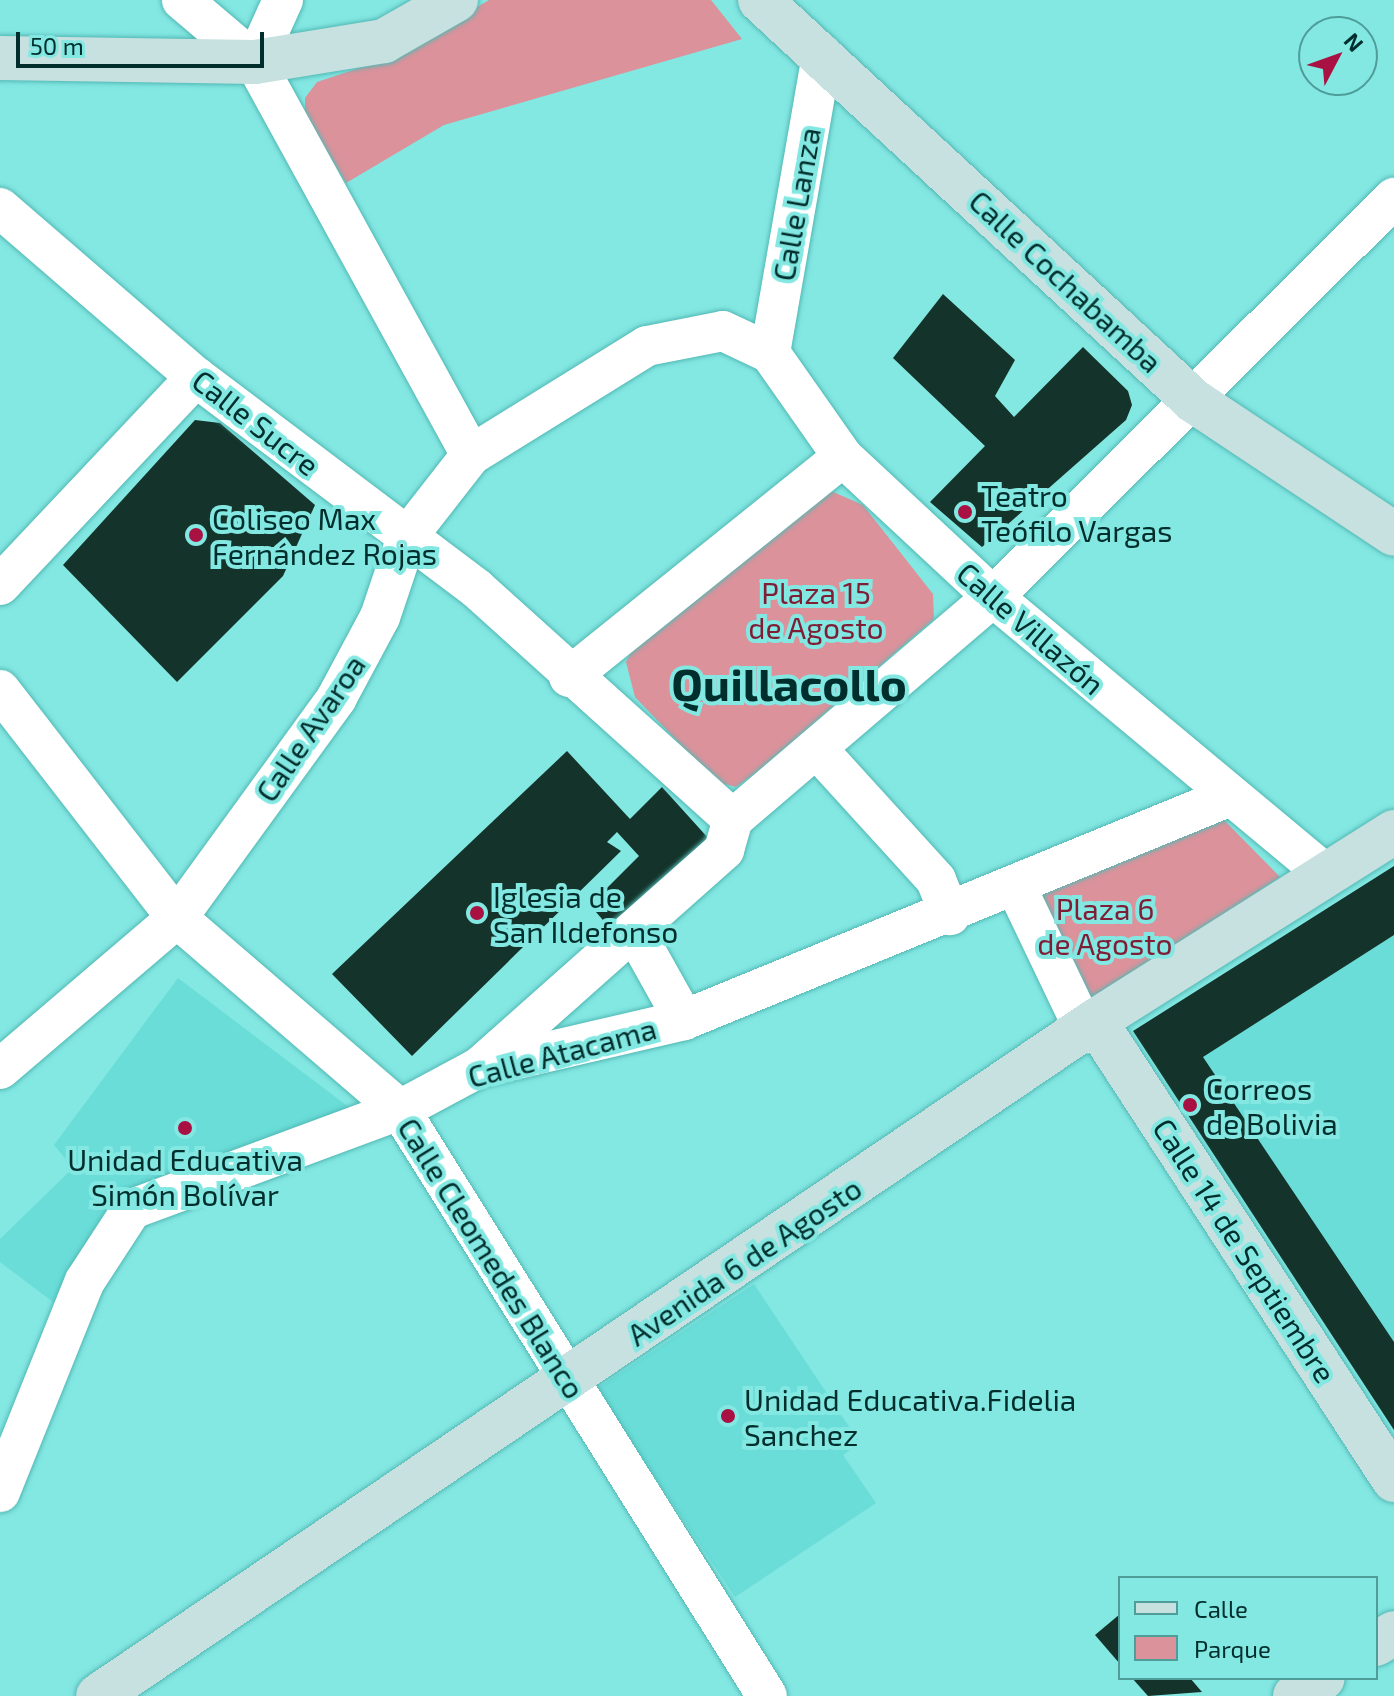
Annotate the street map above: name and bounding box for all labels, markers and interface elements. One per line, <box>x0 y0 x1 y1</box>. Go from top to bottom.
scale bar <box>20 16 268 66</box>
north arrow <box>1298 16 1378 96</box>
text: N <box>1340 27 1370 56</box>
text: 50 m <box>30 31 84 60</box>
street label: Calle Lanza <box>765 124 827 284</box>
street label: Calle Cochabamba <box>962 182 1170 380</box>
street label: Calle Sucre <box>186 361 326 483</box>
place label: Teatro Teófilo Vargas <box>981 477 1173 548</box>
place label: Coliseo Max Fernández Rojas <box>212 500 437 570</box>
marker: Teatro Teófilo Vargas <box>956 503 974 521</box>
marker: Coliseo Max Fernández Rojas <box>187 526 205 544</box>
street label: Calle Villazón <box>950 554 1112 702</box>
park label: Plaza 15 de Agosto <box>748 574 884 644</box>
street label: Calle Avaroa <box>248 648 372 808</box>
district label: Quillacollo <box>671 655 907 711</box>
place label: Iglesia de San Ildefonso <box>493 878 678 948</box>
park label: Plaza 6 de Agosto <box>1037 890 1173 960</box>
marker: Iglesia de San Ildefonso <box>468 904 486 922</box>
street label: Calle Atacama <box>463 1009 661 1095</box>
place label: Correos de Bolivia <box>1206 1070 1338 1140</box>
marker: Correos de Bolivia <box>1181 1096 1199 1114</box>
street label: Calle Cleomedes Blanco <box>391 1111 593 1405</box>
street label: Calle 14 de Septiembre <box>1146 1111 1344 1389</box>
marker: Unidad Educativa Simón Bolívar <box>176 1119 194 1137</box>
place label: Unidad Educativa Simón Bolívar <box>67 1141 303 1212</box>
street label: Avenida 6 de Agosto <box>620 1169 868 1353</box>
place label: Unidad Educativa.Fidelia Sanchez <box>744 1381 1076 1452</box>
marker: Unidad Educativa.Fidelia Sanchez <box>719 1407 737 1425</box>
legend <box>1118 1576 1378 1680</box>
text: Calle <box>1194 1594 1248 1623</box>
text: Parque <box>1194 1634 1271 1663</box>

